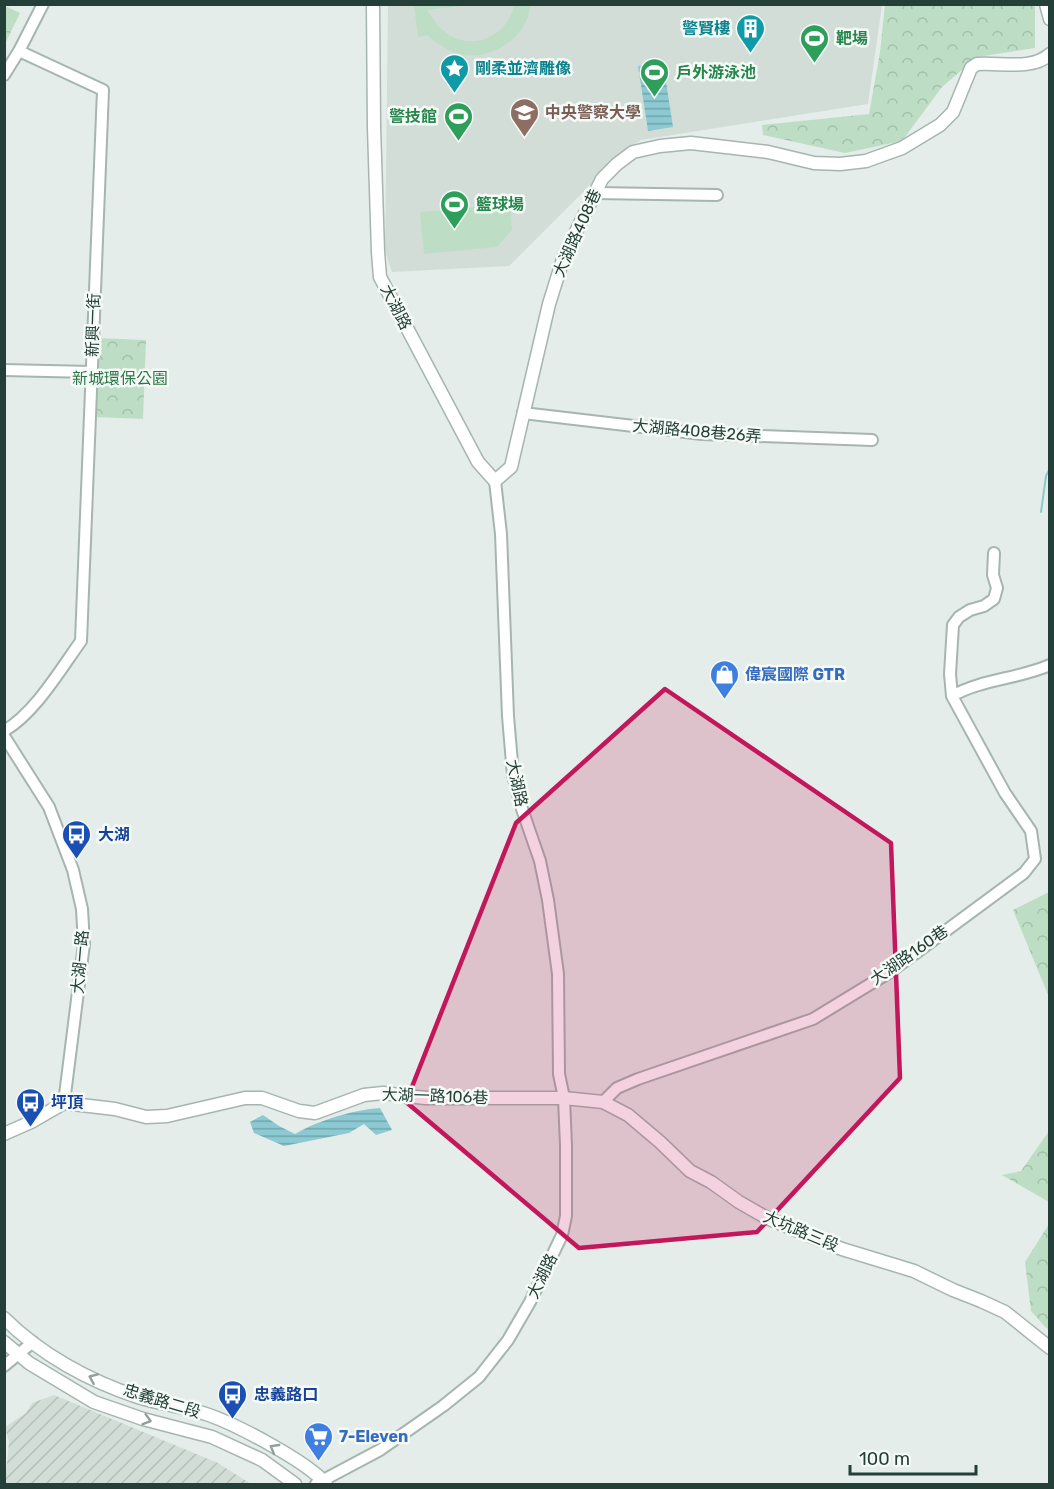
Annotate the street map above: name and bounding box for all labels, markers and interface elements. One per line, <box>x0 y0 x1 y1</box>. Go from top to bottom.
building icon: 警賢樓 <box>735 12 767 54</box>
place label: 警賢樓 <box>682 19 730 38</box>
sports icon: 靶場 <box>799 22 831 64</box>
place label: 靶場 <box>836 29 868 48</box>
place icon: 剛柔並濟雕像 <box>438 52 470 94</box>
sports icon: 戶外游泳池 <box>639 56 671 98</box>
place label: 剛柔並濟雕像 <box>475 59 571 78</box>
place label: 戶外游泳池 <box>676 63 756 82</box>
school or university icon: 中央警察大學 <box>508 96 540 138</box>
sports icon: 警技館 <box>442 100 474 142</box>
place label: 中央警察大學 <box>545 103 641 122</box>
place label: 警技館 <box>389 107 437 126</box>
street label: 大湖路408巷 <box>549 186 605 280</box>
sports icon: 籃球場 <box>439 188 471 230</box>
place label: 籃球場 <box>476 195 524 214</box>
street label: 大湖路 <box>377 281 415 333</box>
street label: 新興一街 <box>82 293 104 357</box>
park label: 新城環保公園 <box>72 369 168 388</box>
street label: 大湖路408巷26弄 <box>632 416 762 446</box>
shop icon: 偉宸國際 GTR <box>708 658 740 700</box>
place label: 偉宸國際 GTR <box>745 665 845 684</box>
street label: 大湖路 <box>503 758 531 808</box>
bus stop icon: 大湖 <box>61 818 93 860</box>
place label: 大湖 <box>98 825 130 844</box>
street label: 大湖路160巷 <box>866 921 952 989</box>
street label: 大湖一路 <box>68 929 92 995</box>
street label: 大湖一路106巷 <box>381 1085 489 1107</box>
bus stop icon: 坪頂 <box>14 1086 46 1128</box>
place label: 坪頂 <box>51 1093 84 1112</box>
street label: 大坑路三段 <box>760 1207 842 1255</box>
street label: 大湖路 <box>523 1250 561 1302</box>
one-way arrow <box>88 1373 99 1385</box>
bus stop icon: 忠義路口 <box>217 1378 249 1420</box>
street label: 忠義路二段 <box>121 1380 203 1422</box>
place label: 忠義路口 <box>254 1385 318 1404</box>
one-way arrow <box>142 1412 152 1425</box>
supermarket icon: 7-Eleven <box>302 1420 334 1462</box>
place label: 7-Eleven <box>339 1427 408 1446</box>
scale bar <box>850 1438 976 1476</box>
one-way arrow <box>270 1444 280 1455</box>
text: 100 m <box>859 1448 910 1470</box>

